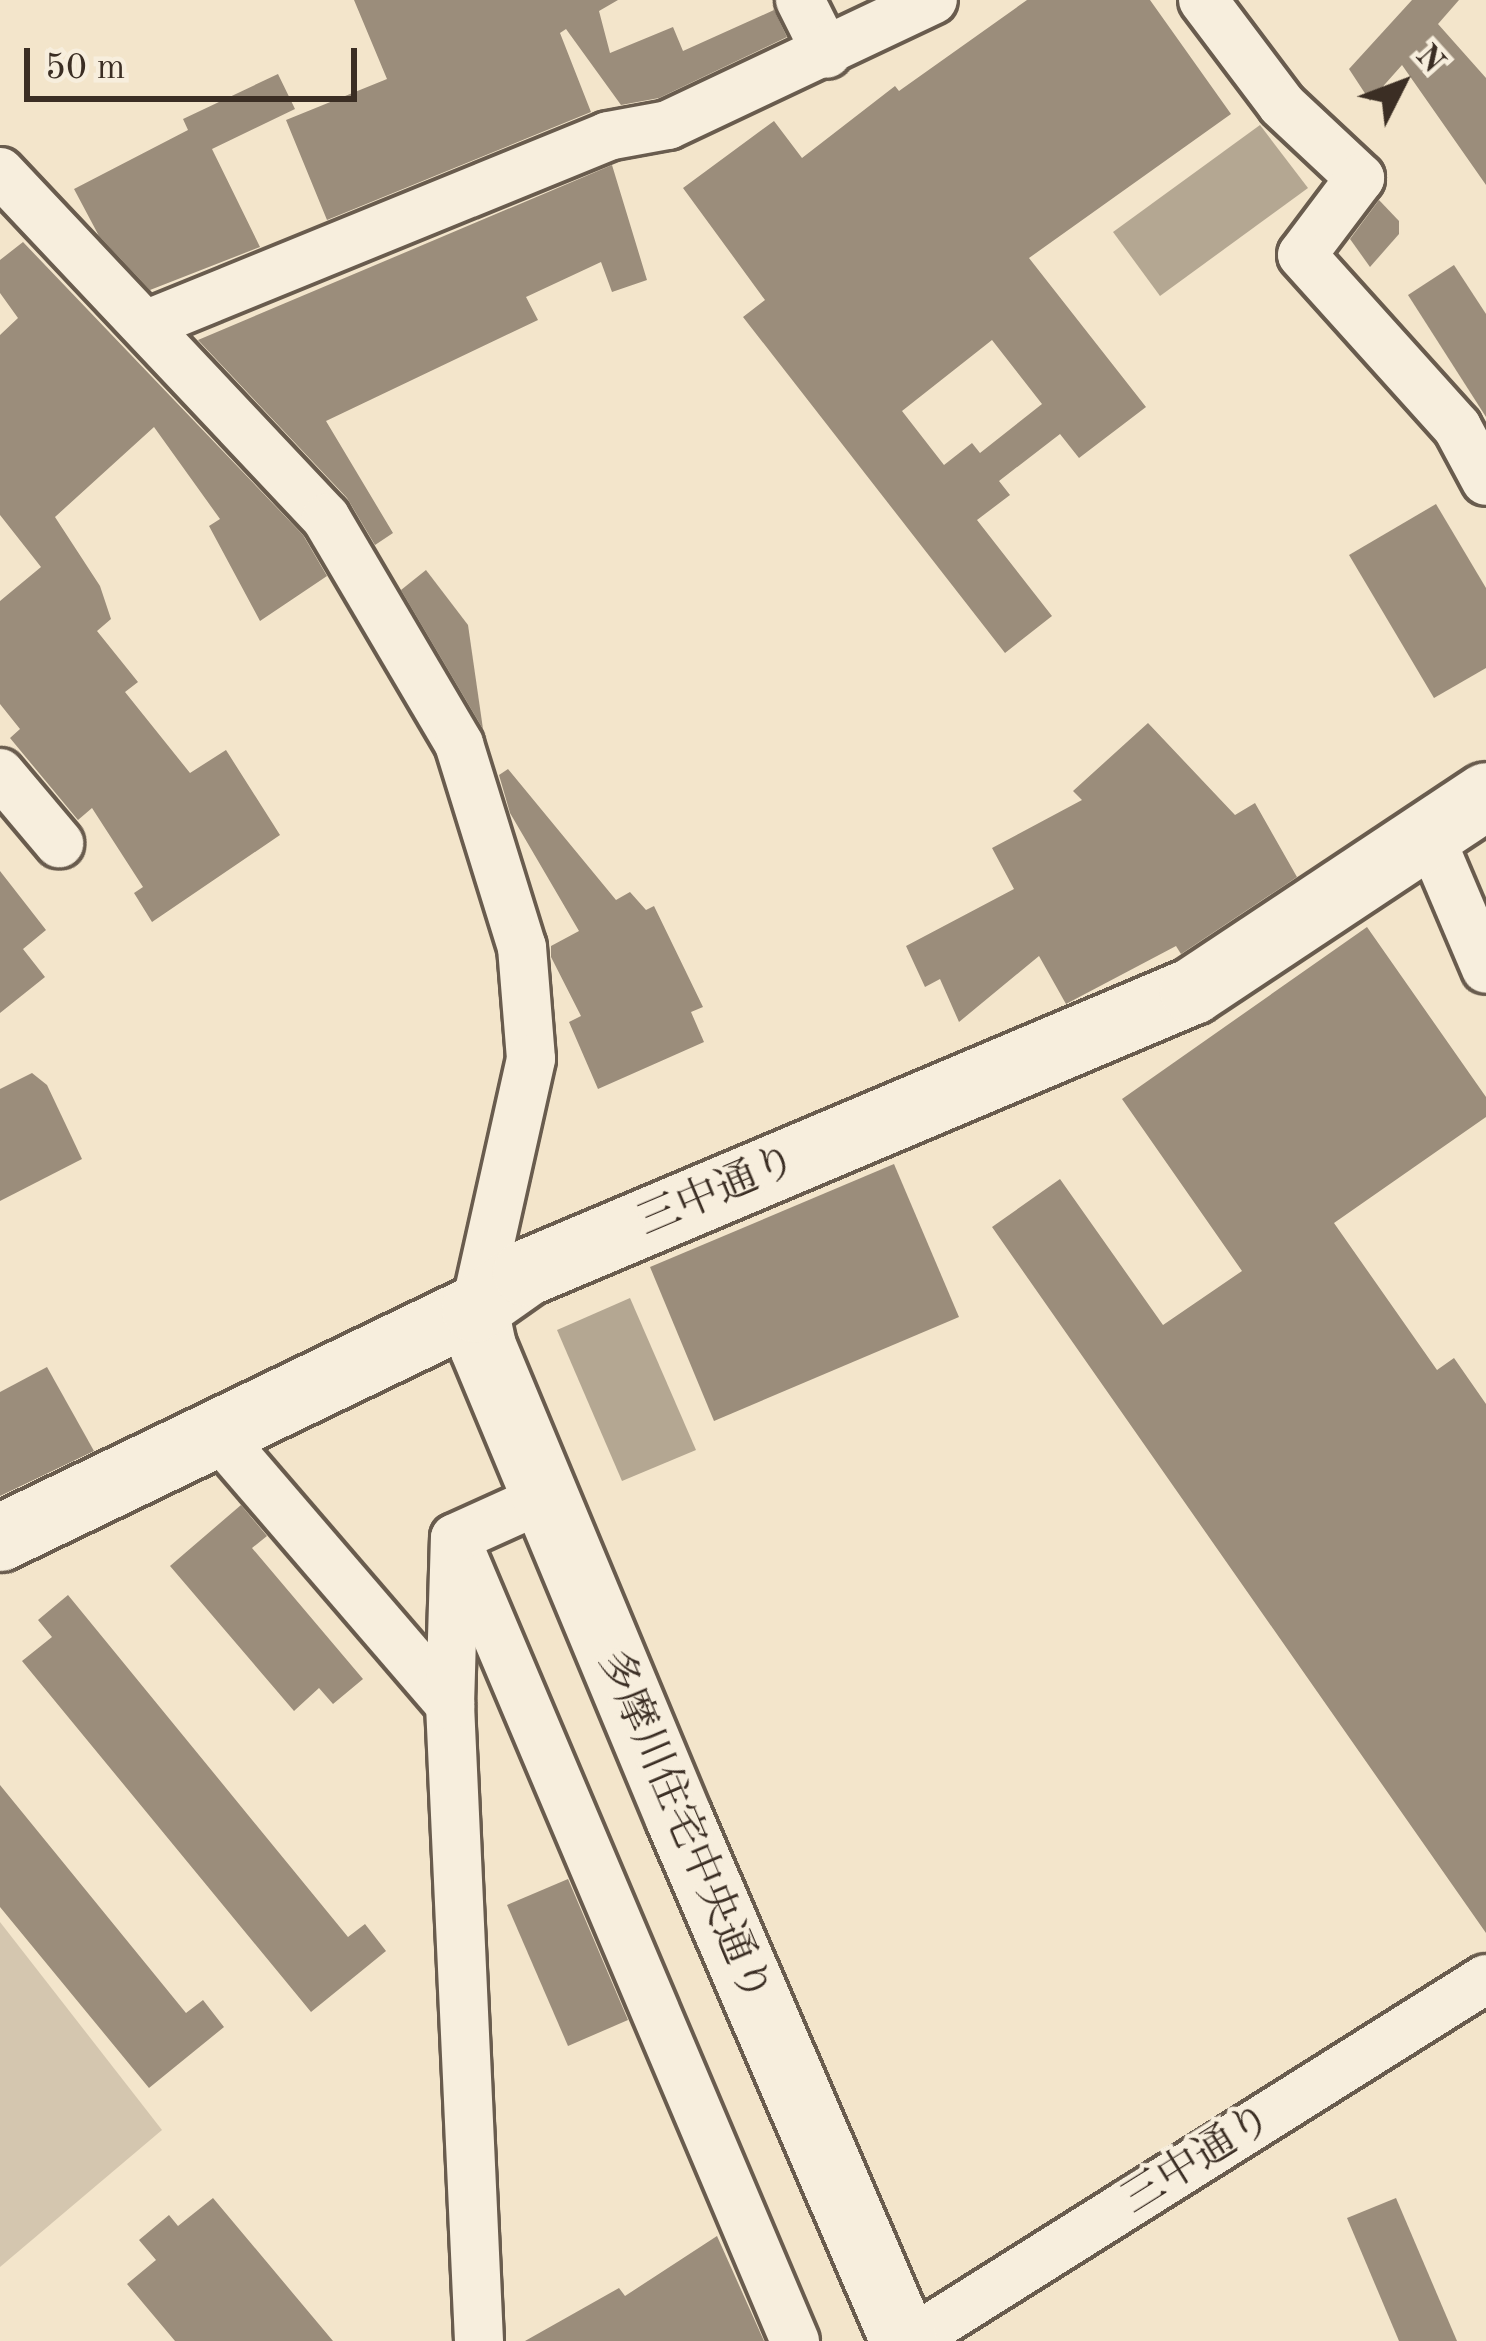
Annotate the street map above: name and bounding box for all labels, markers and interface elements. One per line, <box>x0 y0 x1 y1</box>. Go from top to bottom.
scale bar <box>30 24 363 98</box>
north arrow <box>1342 24 1462 144</box>
text: N <box>1408 39 1450 80</box>
text: 50 m <box>45 51 125 87</box>
street label: 三中通り <box>631 1136 805 1248</box>
street label: 多摩川住宅中央通り <box>586 1643 780 2011</box>
street label: 三中通り <box>1113 2094 1283 2226</box>

